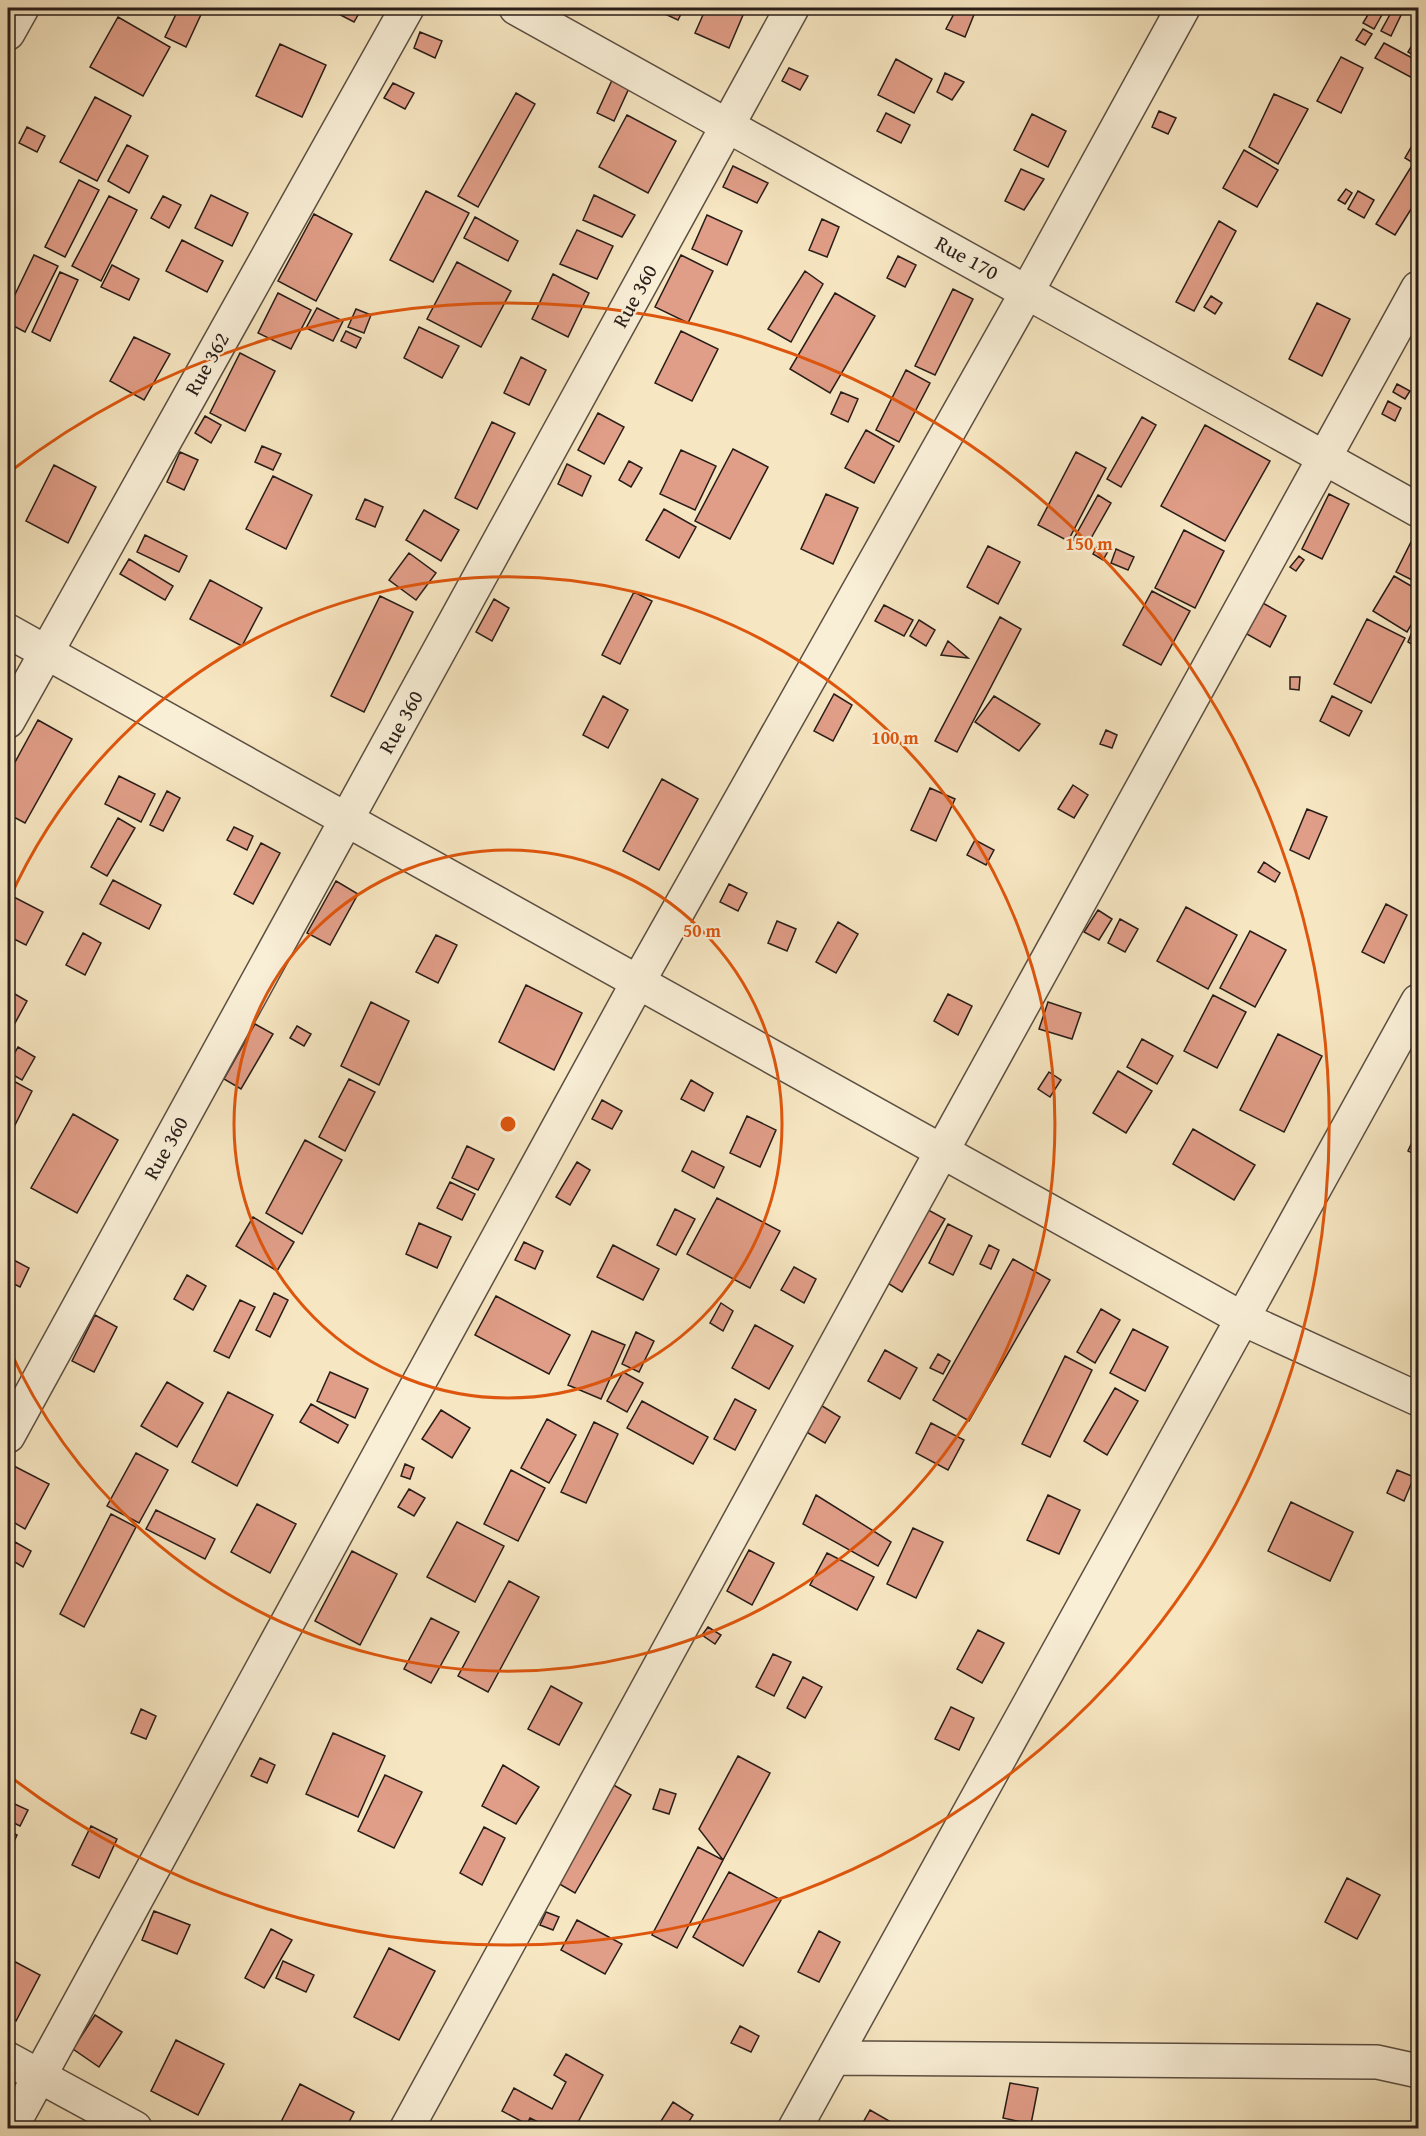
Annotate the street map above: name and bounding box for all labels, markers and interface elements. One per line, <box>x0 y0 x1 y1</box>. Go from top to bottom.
street label: Rue 170 <box>930 227 1005 288</box>
street label: Rue 360 <box>604 258 665 333</box>
street label: Rue 362 <box>176 326 237 401</box>
text: 150 m <box>1065 530 1113 557</box>
street label: Rue 360 <box>370 684 431 759</box>
text: 100 m <box>871 724 919 751</box>
text: 50 m <box>683 917 722 944</box>
street label: Rue 360 <box>135 1110 196 1185</box>
centre of rings <box>498 1114 518 1134</box>

